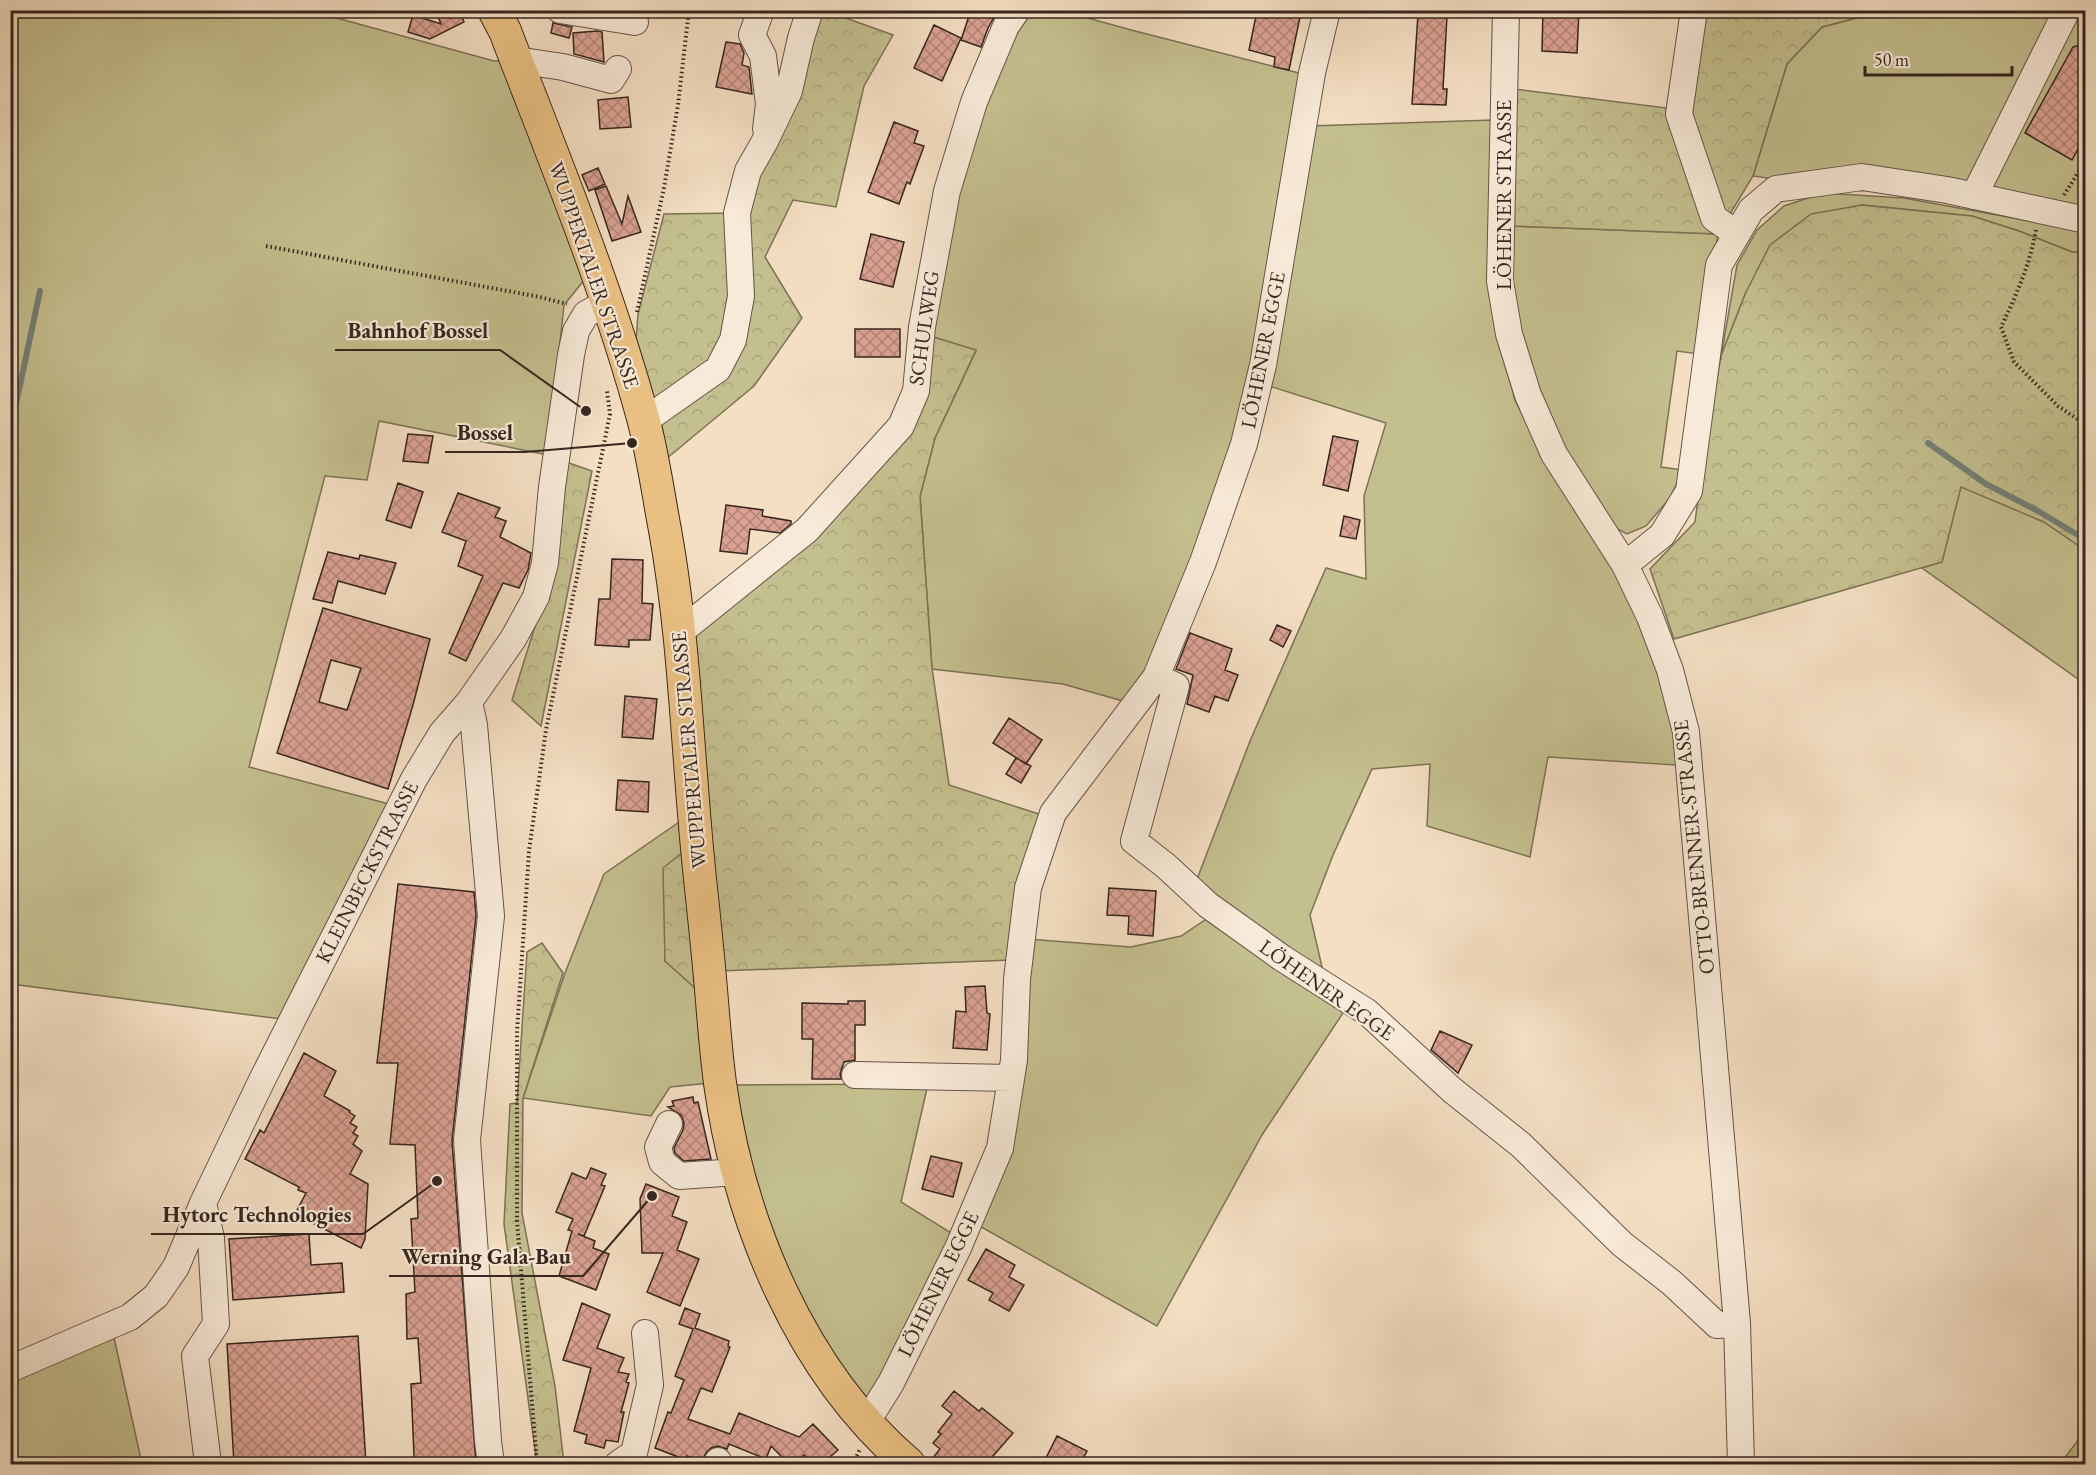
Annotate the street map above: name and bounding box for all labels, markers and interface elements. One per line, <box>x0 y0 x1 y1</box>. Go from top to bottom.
scale bar <box>1865 39 2012 77</box>
text: 50 m <box>1874 48 1909 71</box>
street label: LÖHENER STRASSE <box>1490 100 1517 290</box>
street label: WUPPERTALER STRASSE <box>543 158 646 392</box>
street label: SCHULWEG <box>902 269 945 387</box>
street label: LÖHENER EGGE <box>1234 269 1291 431</box>
callout: Bahnhof Bossel <box>335 310 500 350</box>
text: Bahnhof Bossel <box>348 316 488 345</box>
callout: Bossel <box>445 412 525 452</box>
text: Bossel <box>457 418 513 447</box>
street label: WUPPERTALER STRASSE <box>665 630 712 870</box>
street label: OTTO-BRENNER-STRASSE <box>1667 718 1720 976</box>
street label: KLEINBECKSTRASSE <box>309 776 424 968</box>
street label: LÖHENER EGGE <box>1254 933 1400 1046</box>
callout: Hytorc Technologies <box>151 1194 363 1234</box>
text: Hytorc Technologies <box>163 1200 351 1229</box>
street label: LÖHENER EGGE <box>891 1206 985 1361</box>
callout: Werning Gala-Bau <box>389 1236 583 1276</box>
text: Werning Gala-Bau <box>401 1242 571 1271</box>

